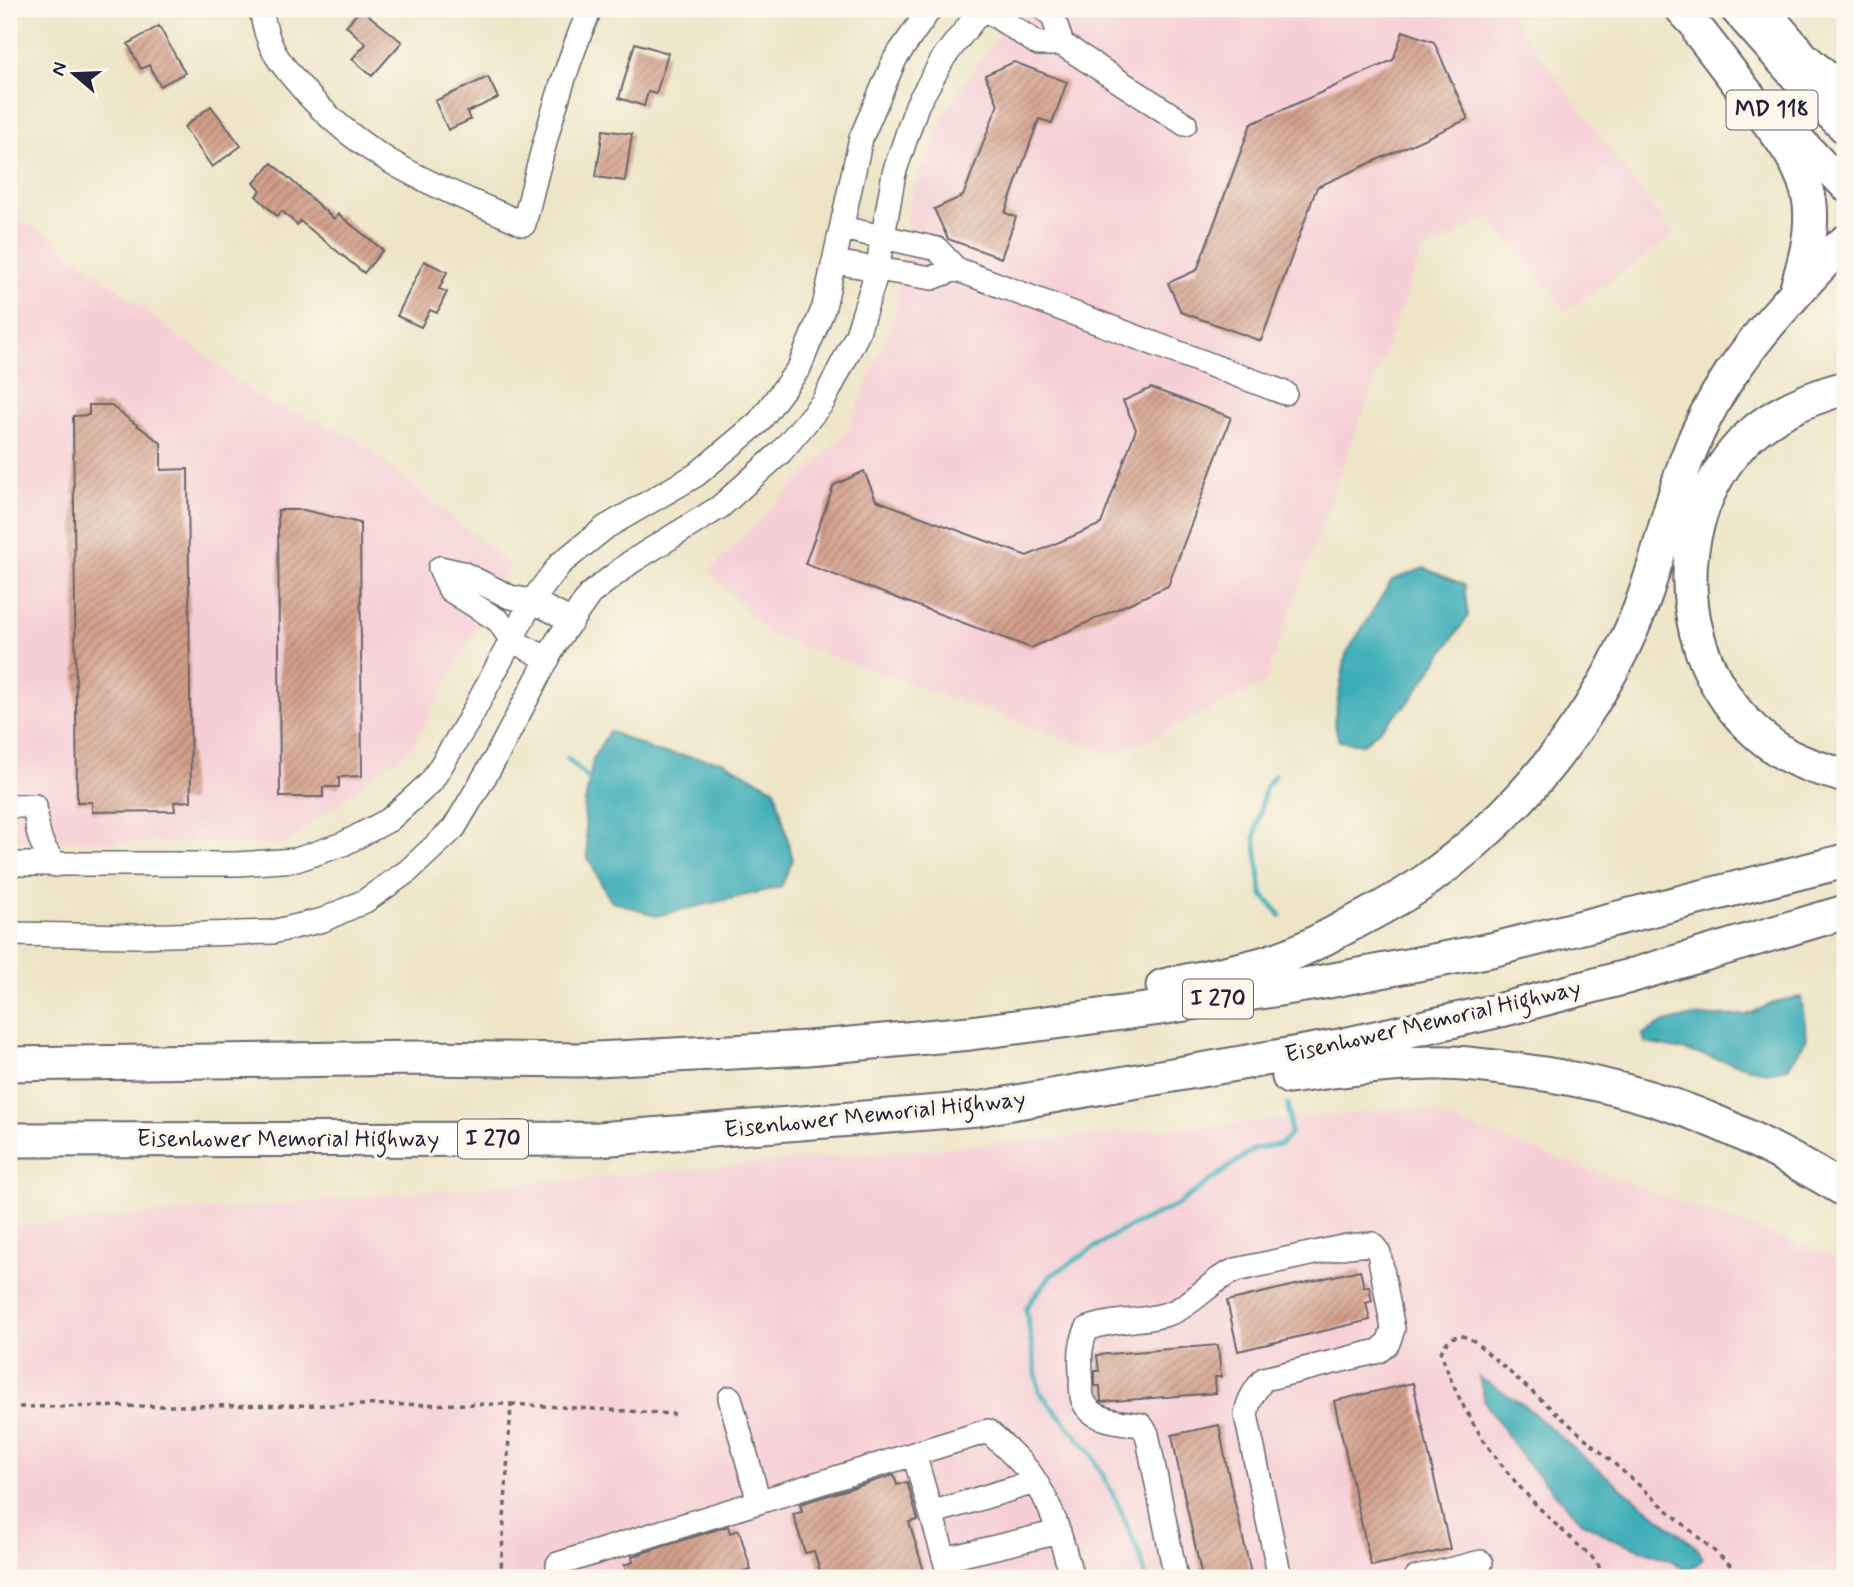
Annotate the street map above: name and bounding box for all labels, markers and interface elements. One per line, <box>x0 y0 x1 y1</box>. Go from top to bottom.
north arrow <box>38 38 108 108</box>
text: N <box>45 59 73 79</box>
road number: MD 118 <box>1726 90 1817 130</box>
street label: Eisenhower Memorial Highway <box>1282 973 1585 1074</box>
road number: I 270 <box>1183 980 1253 1018</box>
street label: Eisenhower Memorial Highway <box>723 1084 1027 1149</box>
road number: I 270 <box>458 1120 528 1158</box>
street label: Eisenhower Memorial Highway <box>137 1124 439 1158</box>

